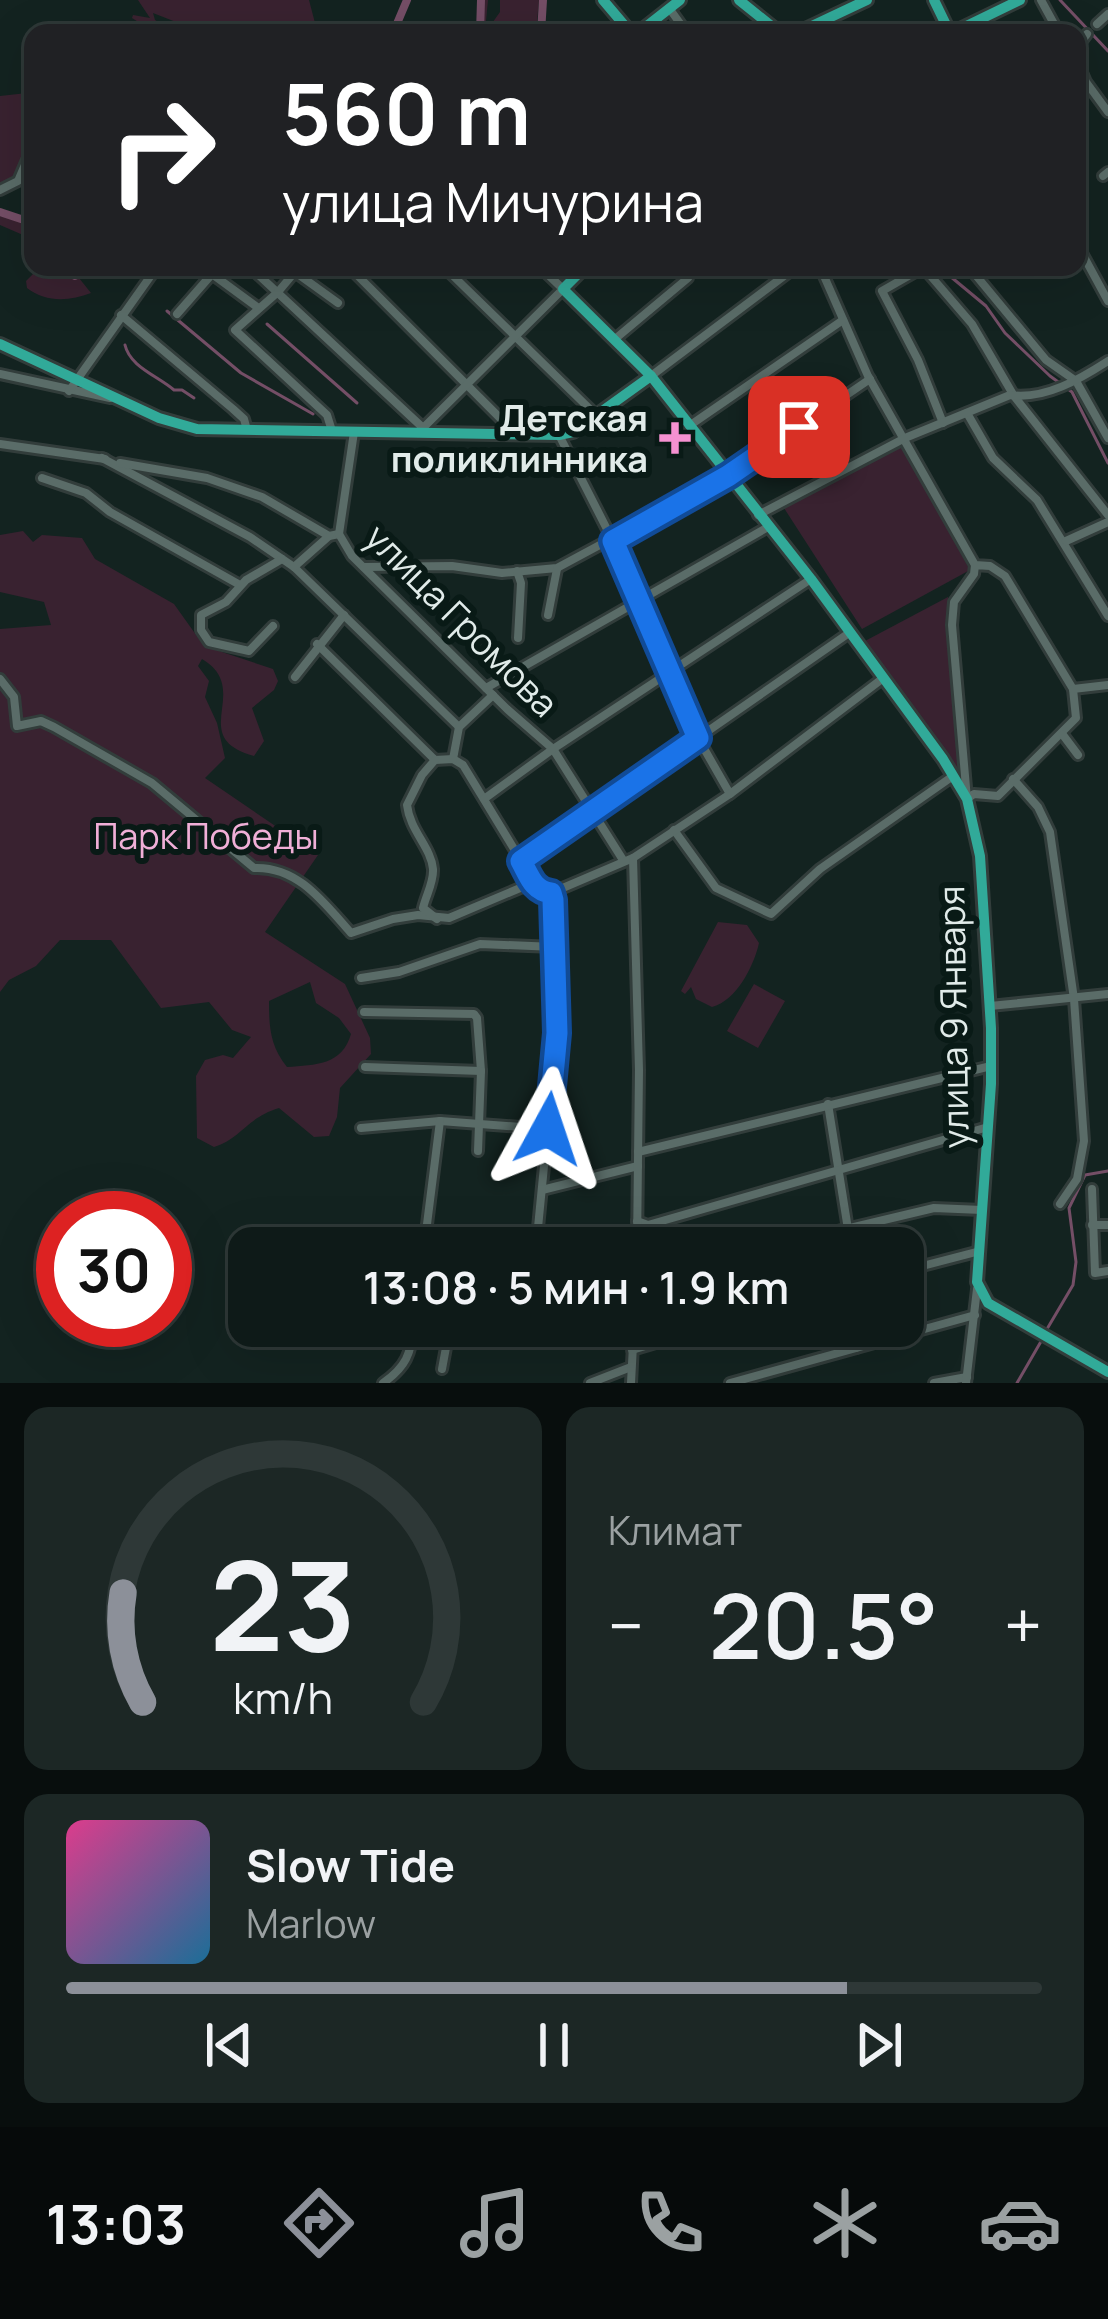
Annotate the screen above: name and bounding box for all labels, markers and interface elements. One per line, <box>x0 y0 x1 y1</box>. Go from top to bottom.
text: 560 m <box>282 55 531 170</box>
icon: right <box>84 72 240 228</box>
text: улица Мичурина <box>282 164 704 238</box>
pin <box>748 376 850 478</box>
place label: Детская поликлинника <box>391 393 648 483</box>
icon: arrive <box>766 394 832 460</box>
marker: Детская поликлинника <box>659 422 691 454</box>
street label: улица Громова <box>355 513 569 727</box>
park label: Парк Победы <box>93 811 319 860</box>
street label: улица 9 Января <box>926 885 980 1149</box>
position arrow <box>485 1066 611 1192</box>
speed limit sign: 30 <box>36 1191 192 1347</box>
text: 13:08 · 5 мин · 1.9 km <box>363 1256 789 1318</box>
text: Климат <box>608 1503 743 1557</box>
text: 23 <box>210 1518 356 1688</box>
text: 20.5° <box>709 1563 939 1686</box>
text: − <box>608 1580 644 1670</box>
text: + <box>1004 1580 1042 1670</box>
text: km/h <box>233 1667 333 1726</box>
text: Slow Tide <box>246 1834 455 1896</box>
text: Marlow <box>246 1896 376 1950</box>
icon: previous <box>196 2012 262 2078</box>
icon: pause <box>521 2012 587 2078</box>
icon: next <box>846 2012 912 2078</box>
icon: directions <box>277 2181 361 2265</box>
icon: music <box>453 2181 537 2265</box>
icon: phone <box>628 2181 712 2265</box>
icon: climate <box>803 2181 887 2265</box>
icon: car <box>978 2181 1062 2265</box>
text: 13:03 <box>46 2186 186 2260</box>

